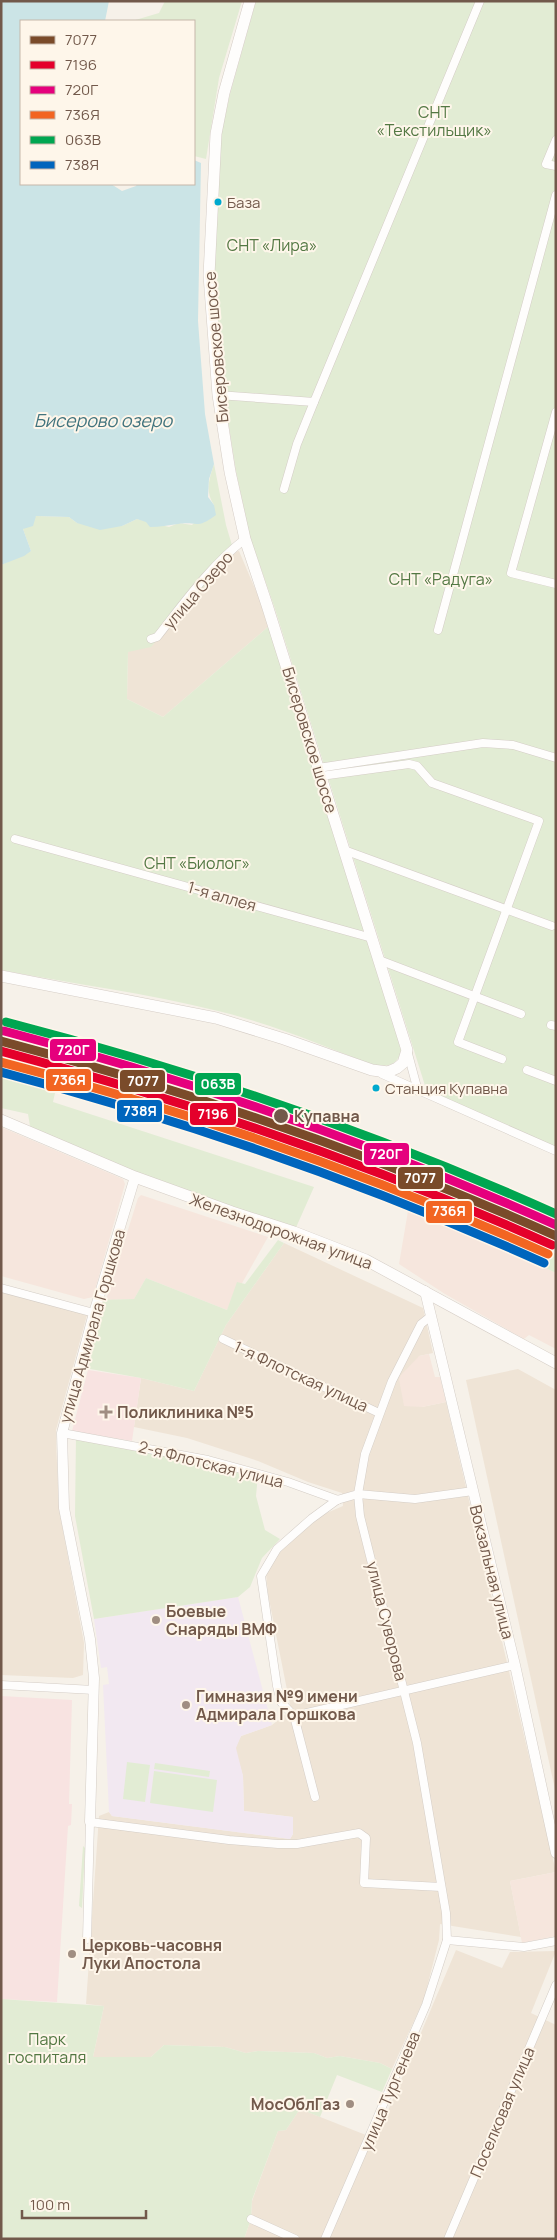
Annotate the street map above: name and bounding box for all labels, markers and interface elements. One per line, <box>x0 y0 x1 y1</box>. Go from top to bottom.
legend <box>20 20 195 185</box>
text: 7077 <box>65 29 97 50</box>
text: 7196 <box>65 54 97 75</box>
text: 720Г <box>65 79 98 100</box>
park label: СНТ «Текстильщик» <box>376 101 492 141</box>
text: 736Я <box>65 104 100 125</box>
text: 063В <box>65 129 101 150</box>
text: 738Я <box>65 154 99 175</box>
place label: База <box>227 192 260 213</box>
marker: База <box>213 197 223 207</box>
park label: СНТ «Лира» <box>227 234 317 256</box>
street label: Бисеровское шоссе <box>198 271 234 423</box>
water label: Бисерово озеро <box>34 408 173 432</box>
street label: улица Озеро <box>158 547 238 633</box>
park label: СНТ «Радуга» <box>389 568 493 590</box>
street label: Бисеровское шоссе <box>277 664 343 816</box>
park label: СНТ «Биолог» <box>144 852 250 874</box>
street label: 1-я аллея <box>185 876 259 916</box>
line badge: 720Г <box>49 1038 97 1062</box>
text: 720Г <box>57 1040 90 1059</box>
line badge: 736Я <box>45 1068 92 1092</box>
line badge: 7077 <box>119 1069 166 1093</box>
text: 736Я <box>52 1070 86 1089</box>
text: 7077 <box>127 1071 159 1090</box>
line badge: 063В <box>194 1072 242 1096</box>
text: 063В <box>201 1074 236 1093</box>
place label: Станция Купавна <box>385 1078 508 1099</box>
marker: Станция Купавна <box>371 1083 381 1093</box>
line badge: 738Я <box>116 1099 163 1123</box>
text: 738Я <box>123 1101 157 1120</box>
line badge: 7196 <box>189 1102 237 1126</box>
text: 7196 <box>197 1104 229 1123</box>
place label: Купавна <box>294 1105 360 1127</box>
marker: Купавна <box>272 1107 290 1125</box>
line badge: 720Г <box>363 1142 410 1166</box>
text: 720Г <box>370 1144 403 1163</box>
line badge: 7077 <box>397 1166 444 1190</box>
text: 7077 <box>404 1168 436 1187</box>
street label: Железнодорожная улица <box>187 1188 375 1274</box>
line badge: 736Я <box>425 1200 473 1224</box>
text: 736Я <box>432 1201 466 1220</box>
street label: улица Адмирала Горшкова <box>54 1226 130 1426</box>
street label: 1-я Флотская улица <box>230 1335 372 1417</box>
place label: Поликлиника №5 <box>117 1401 254 1423</box>
marker: Поликлиника №5 <box>99 1405 113 1419</box>
street label: 2-я Флотская улица <box>136 1435 286 1493</box>
street label: Вокзальная улица <box>465 1503 519 1641</box>
street label: улица Суворова <box>361 1559 413 1683</box>
place label: Боевые Снаряды ВМФ <box>166 1600 277 1640</box>
marker: Боевые Снаряды ВМФ <box>150 1614 162 1626</box>
place label: Гимназия №9 имени Адмирала Горшкова <box>196 1685 358 1725</box>
marker: Гимназия №9 имени Адмирала Горшкова <box>180 1699 192 1711</box>
place label: Церковь-часовня Луки Апостола <box>82 1934 222 1974</box>
marker: Церковь-часовня Луки Апостола <box>66 1948 78 1960</box>
park label: Парк госпиталя <box>8 2028 86 2068</box>
street label: улица Тургенева <box>355 2028 425 2154</box>
street label: Поселковая улица <box>465 2043 539 2181</box>
place label: МосОблГаз <box>251 2093 340 2115</box>
marker: МосОблГаз <box>344 2098 356 2110</box>
scale bar <box>22 2188 146 2220</box>
text: 100 m <box>30 2194 70 2215</box>

